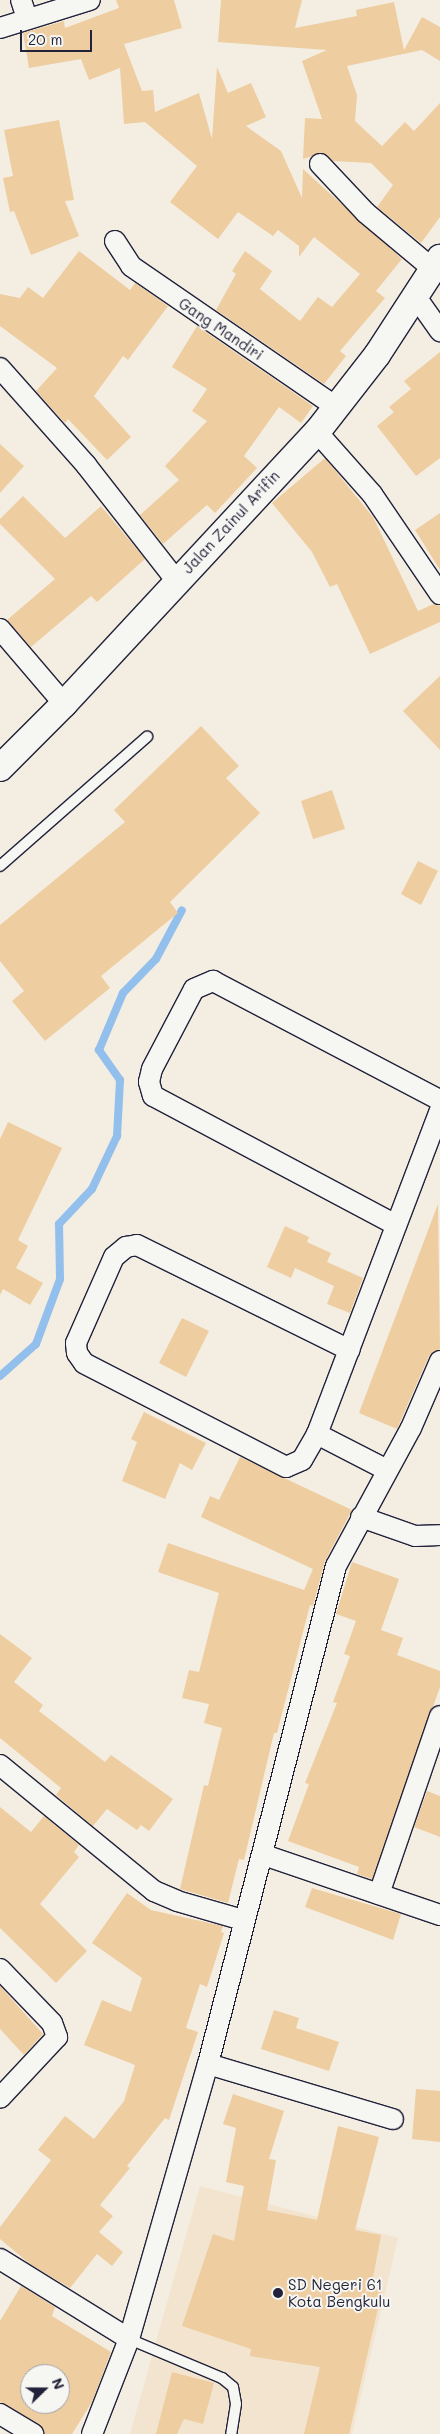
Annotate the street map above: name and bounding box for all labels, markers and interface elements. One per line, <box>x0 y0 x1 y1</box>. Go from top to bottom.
scale bar <box>22 20 95 52</box>
text: 20 m <box>28 29 62 49</box>
street label: Gang Mandiri <box>175 294 267 364</box>
street label: Jalan Zainul Arifin <box>179 467 283 577</box>
place label: SD Negeri 61 Kota Bengkulu <box>288 2275 390 2310</box>
marker: SD Negeri 61 Kota Bengkulu <box>272 2287 284 2299</box>
north arrow <box>20 2364 70 2414</box>
text: N <box>48 2375 69 2392</box>

